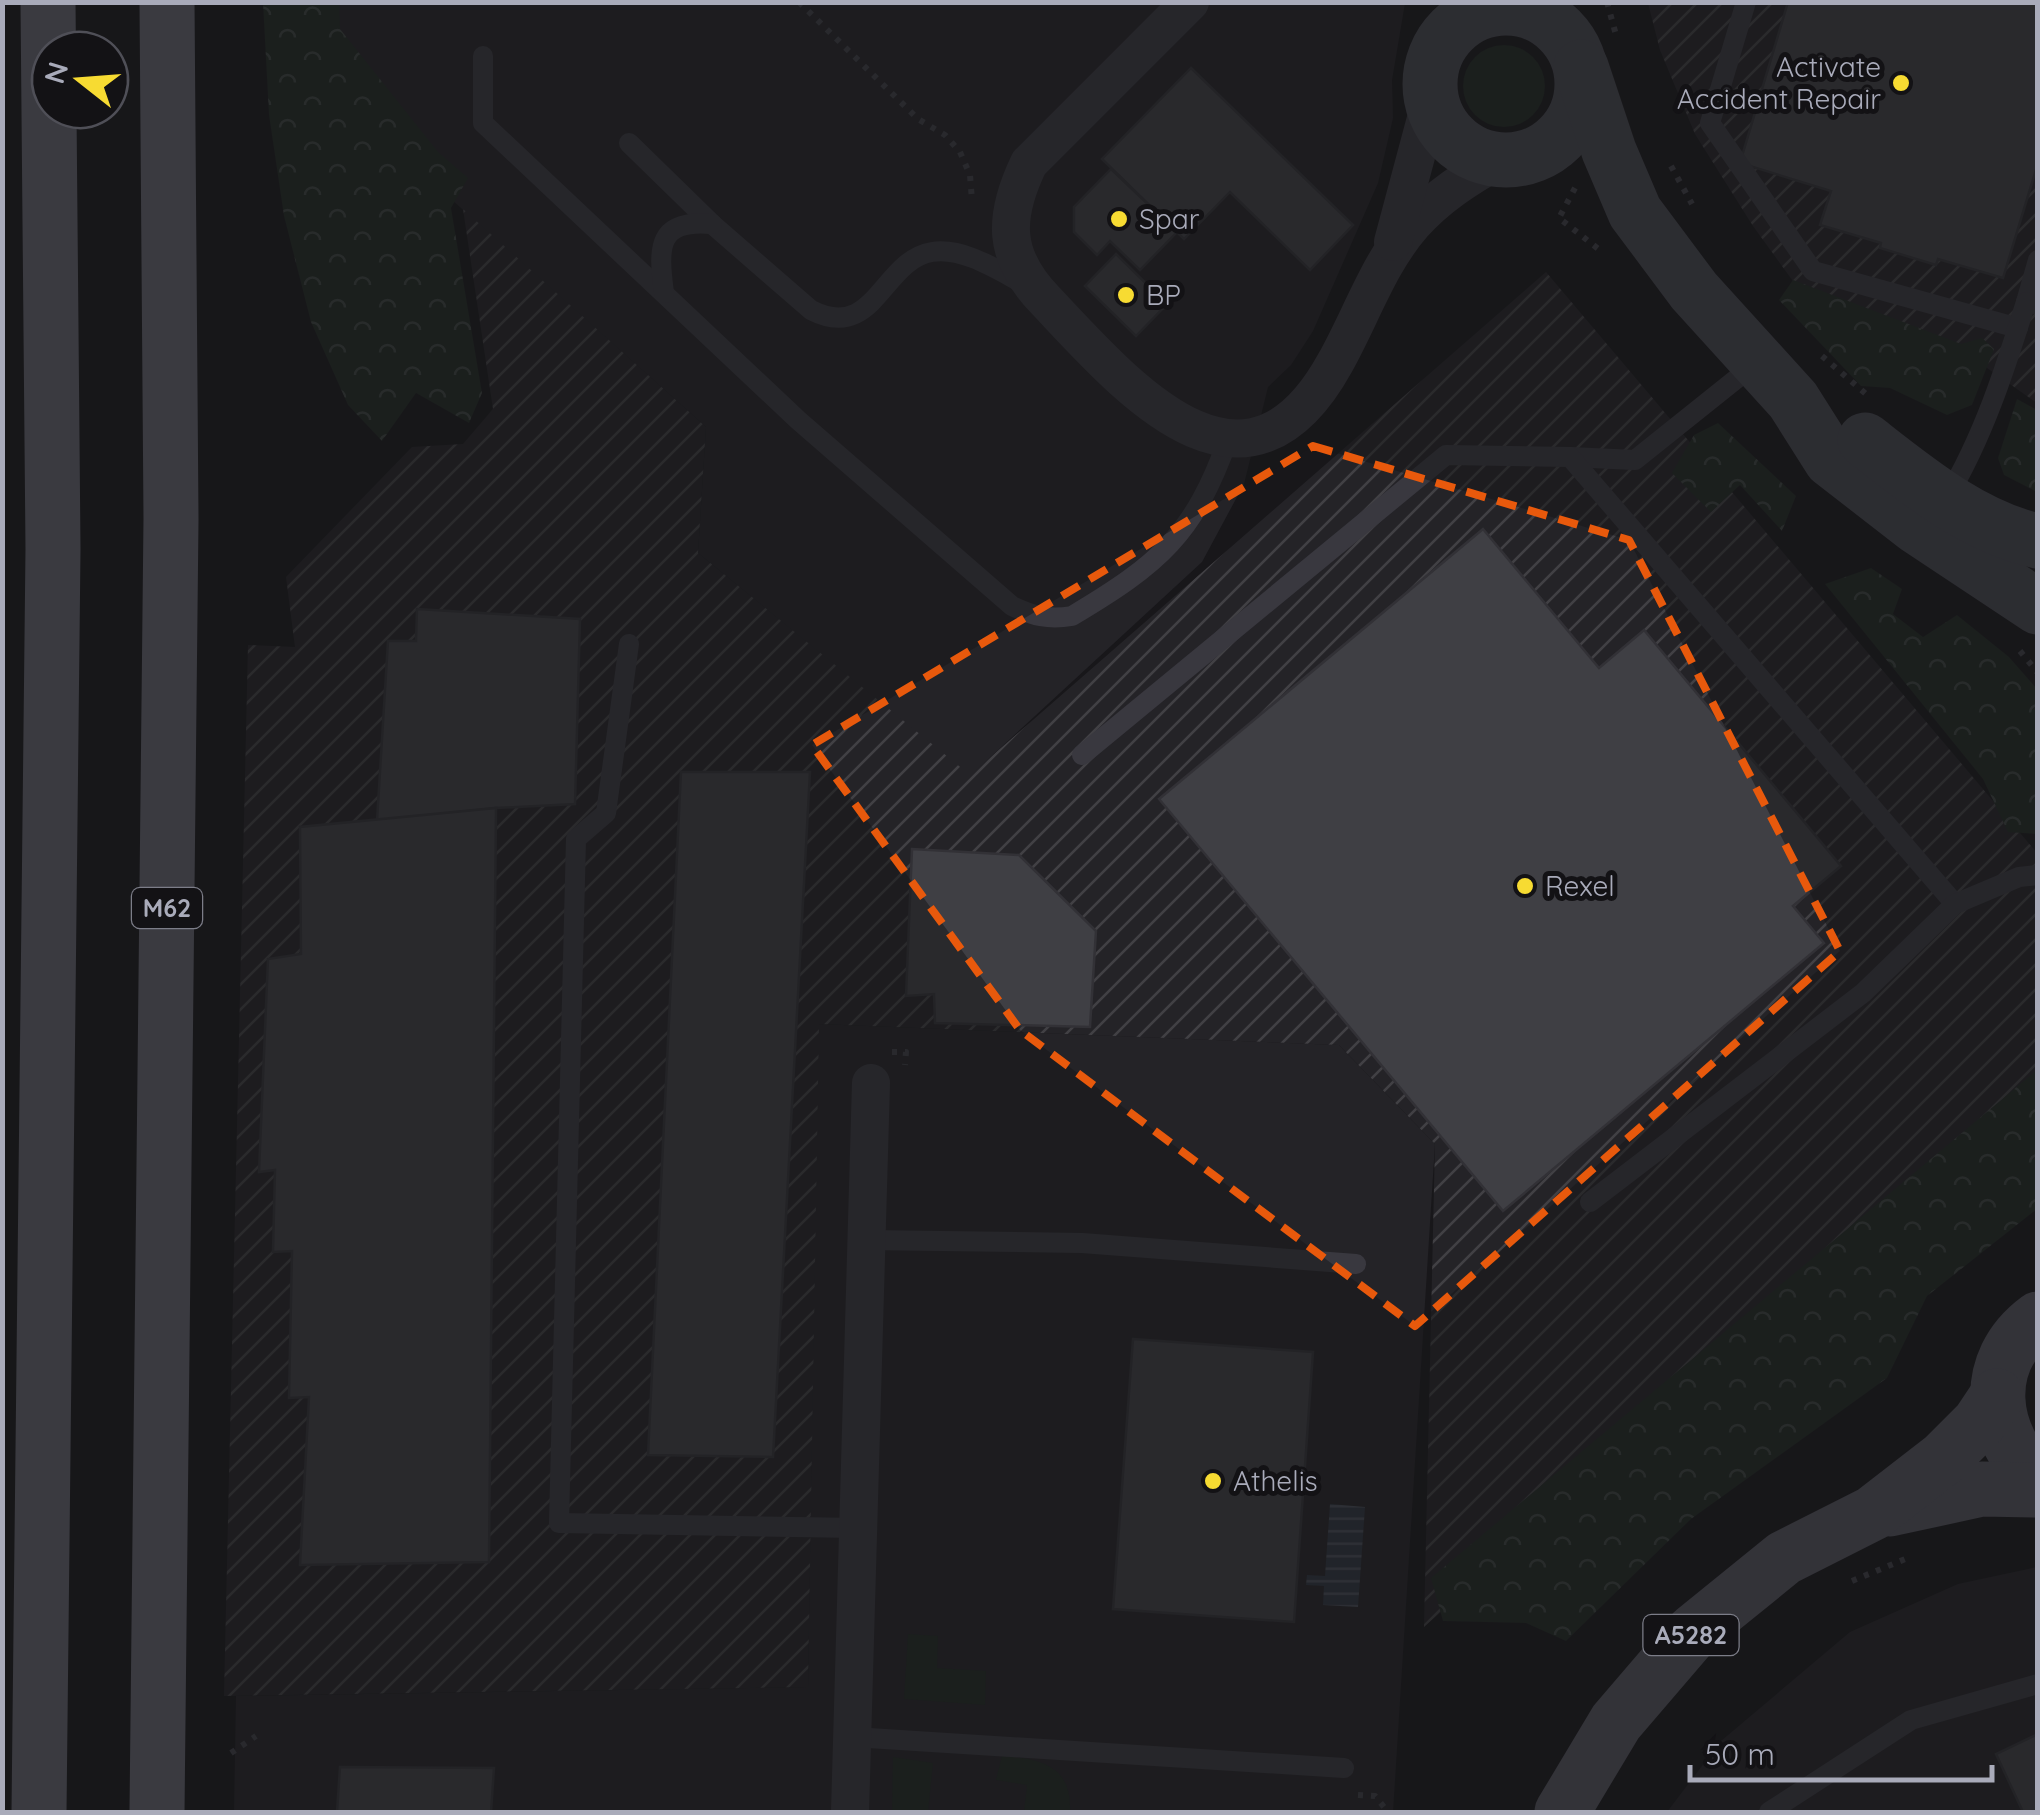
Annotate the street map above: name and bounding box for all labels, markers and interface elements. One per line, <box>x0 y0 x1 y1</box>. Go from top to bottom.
north arrow <box>30 30 130 130</box>
place label: Activate Accident Repair <box>1677 49 1881 116</box>
text: N <box>36 58 75 88</box>
marker: Activate Accident Repair <box>1890 72 1912 94</box>
place label: Spar <box>1139 201 1200 236</box>
marker: Spar <box>1108 208 1130 230</box>
place label: BP <box>1146 277 1181 312</box>
marker: BP <box>1115 284 1137 306</box>
place label: Rexel <box>1545 868 1615 903</box>
marker: Rexel <box>1514 875 1536 897</box>
road number: M62 <box>132 888 202 928</box>
place label: Athelis <box>1233 1463 1318 1498</box>
marker: Athelis <box>1202 1470 1224 1492</box>
road number: A5282 <box>1644 1615 1738 1655</box>
scale bar <box>1690 1720 1992 1782</box>
text: 50 m <box>1705 1735 1775 1773</box>

